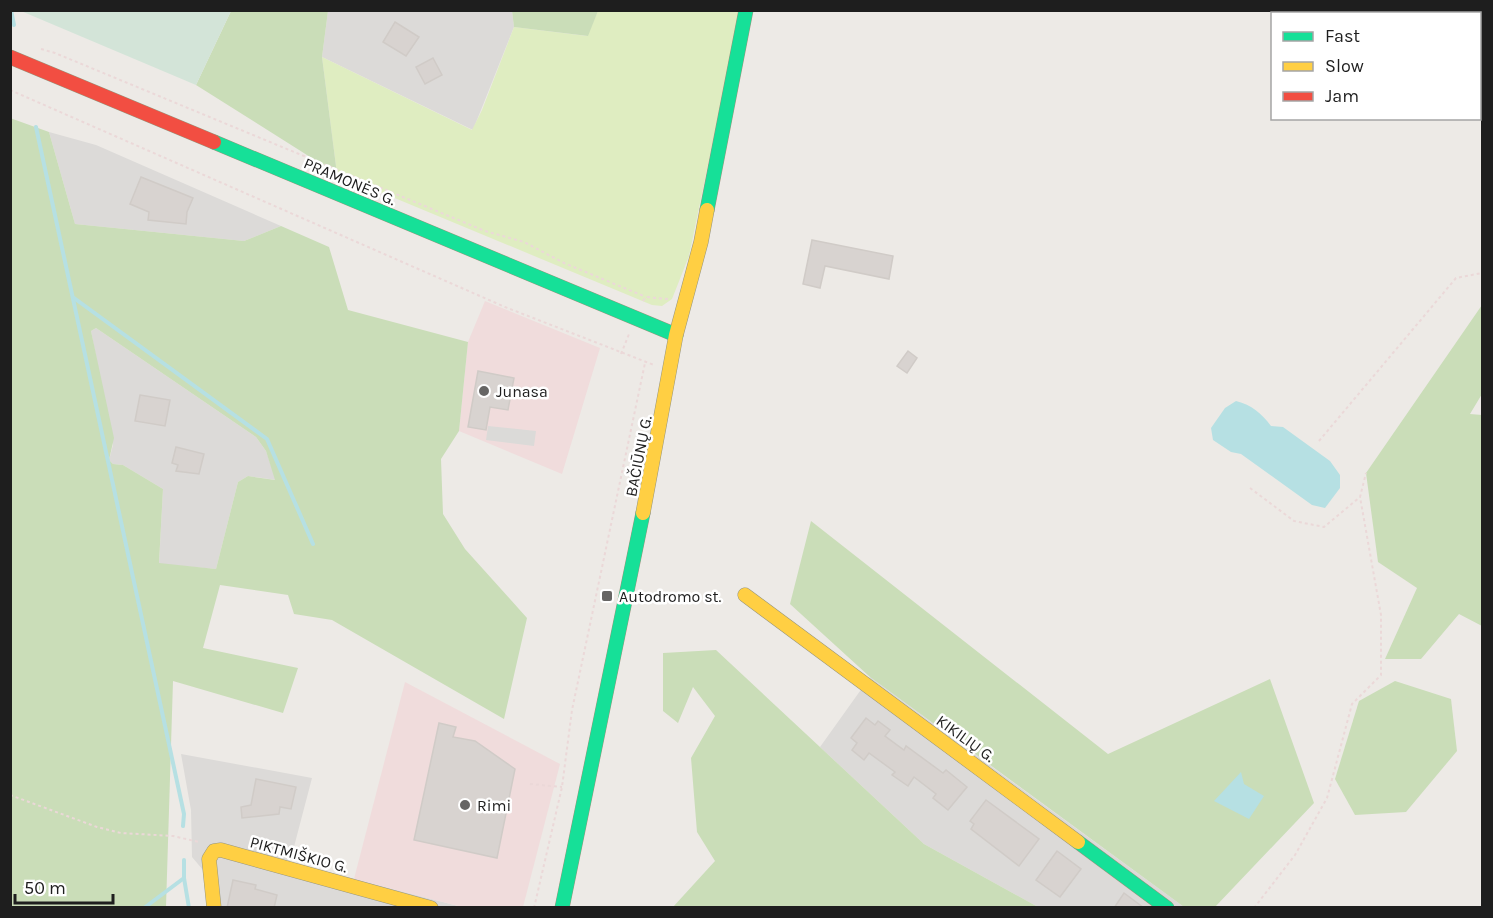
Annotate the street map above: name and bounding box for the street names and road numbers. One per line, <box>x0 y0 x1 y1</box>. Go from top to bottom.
street label: PRAMONĖS G. <box>301 154 399 209</box>
street label: BAČIŪNŲ G. <box>621 414 656 498</box>
street label: KIKILIŲ G. <box>933 711 999 766</box>
street label: PIKTMIŠKIO G. <box>248 832 350 877</box>

